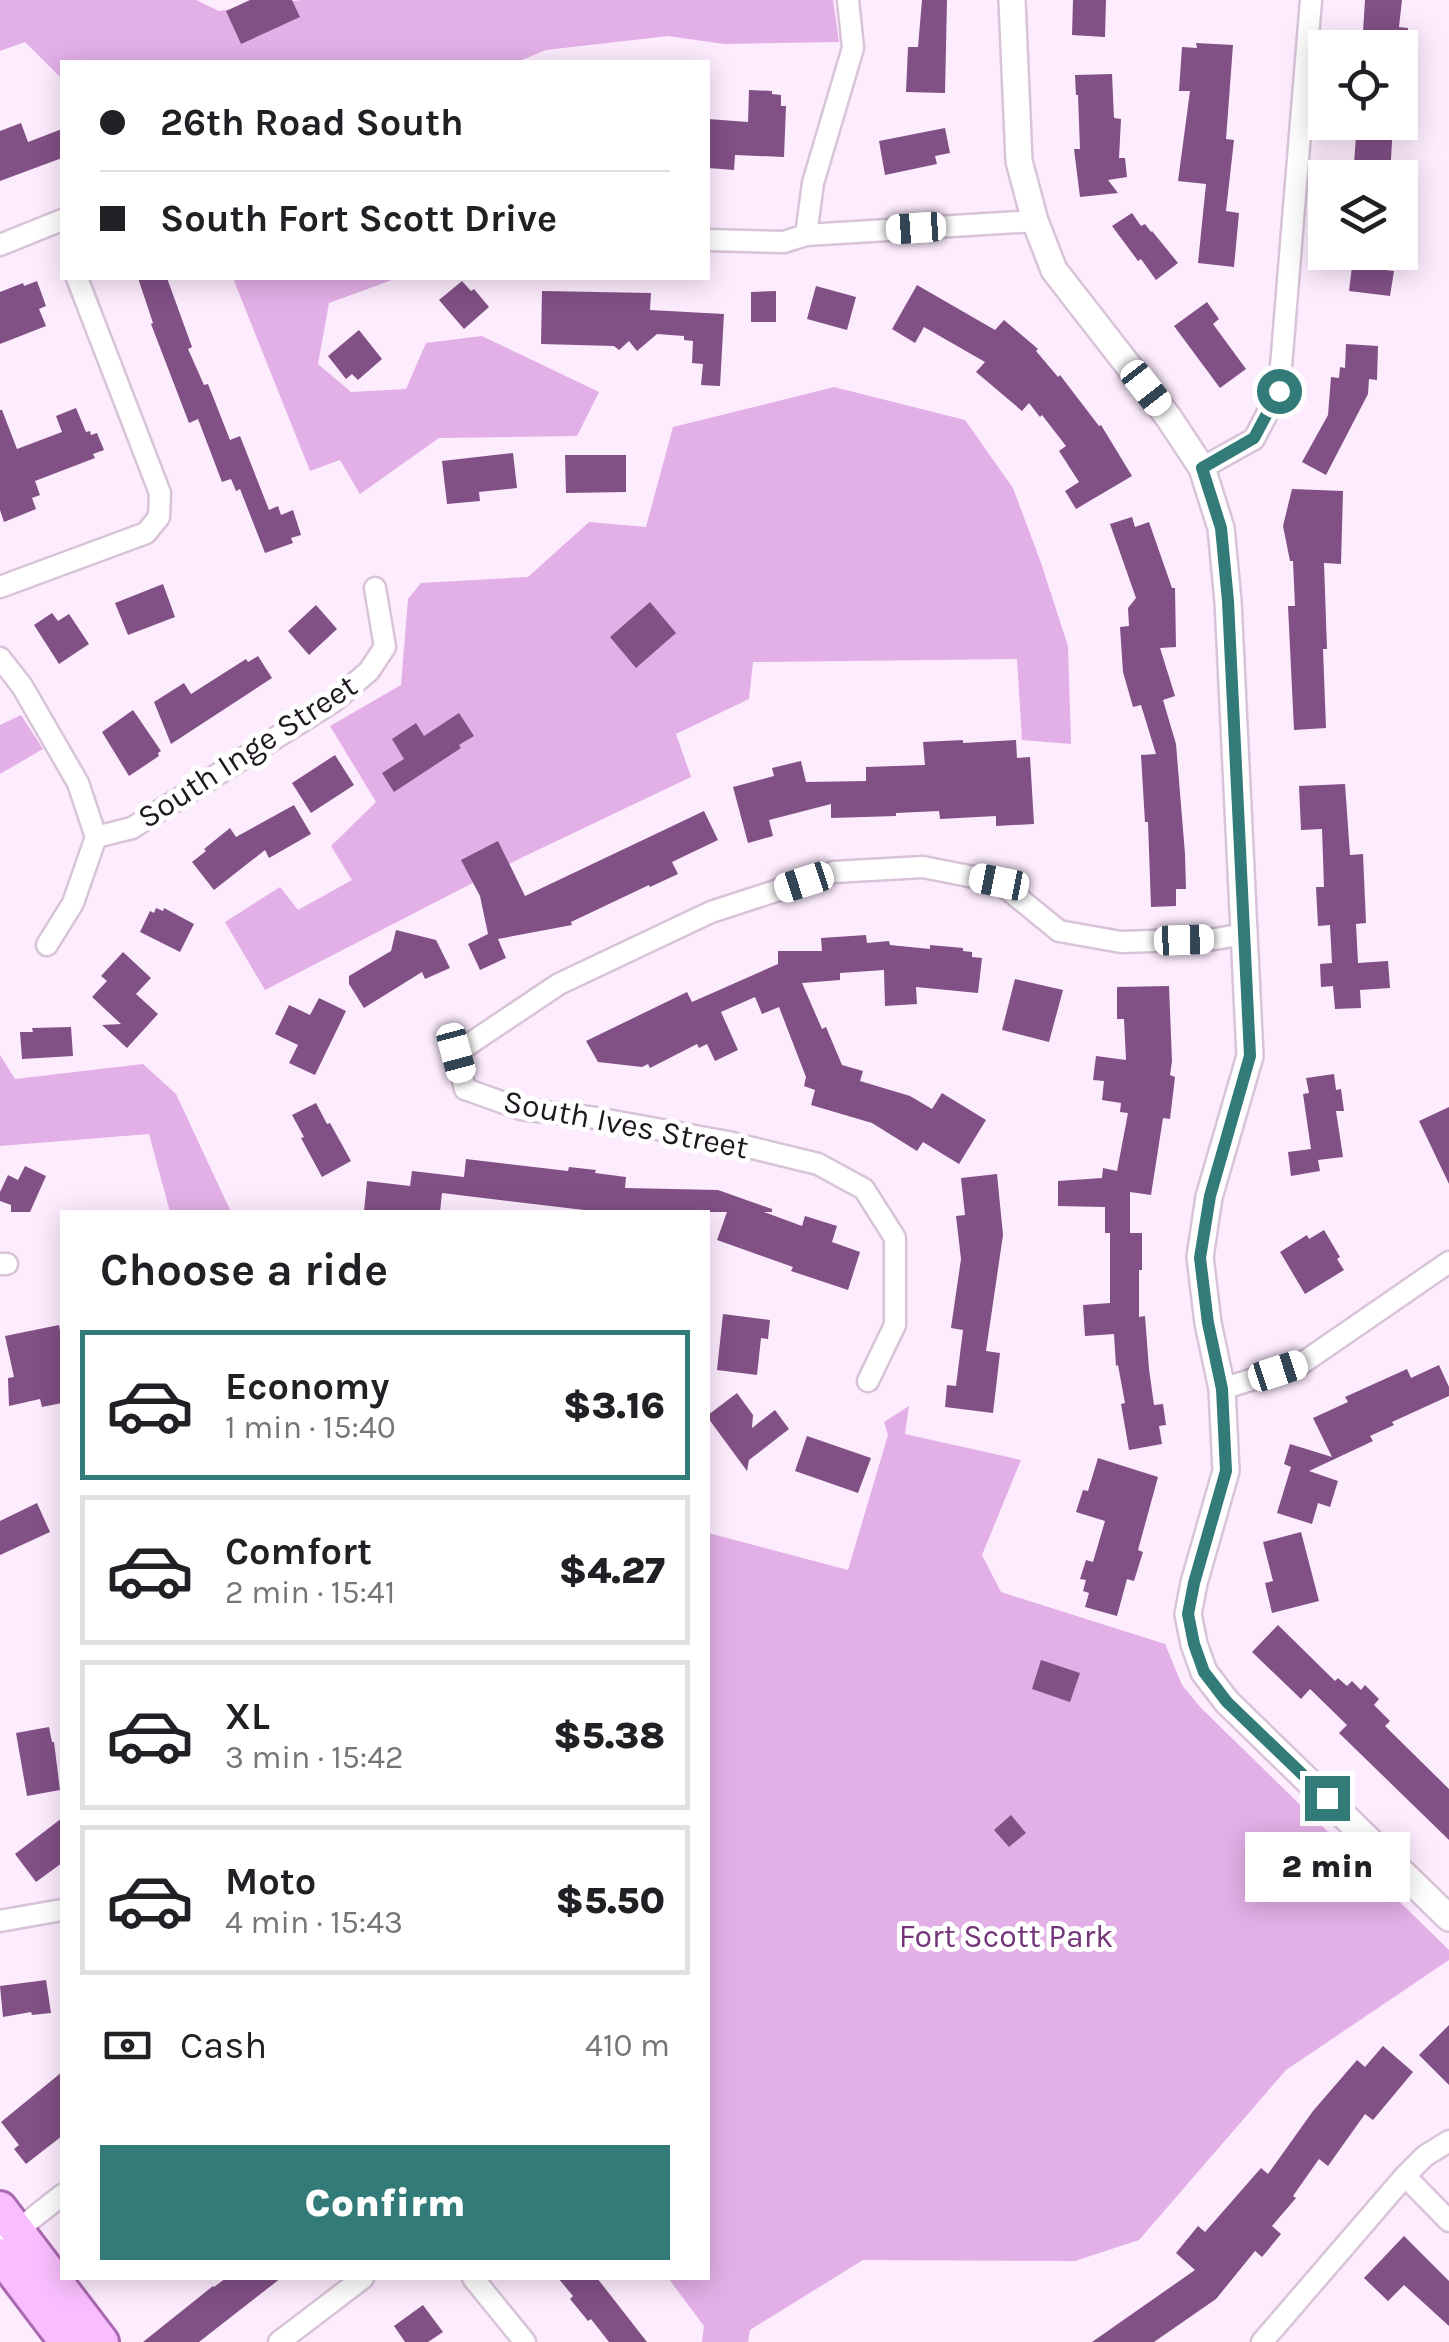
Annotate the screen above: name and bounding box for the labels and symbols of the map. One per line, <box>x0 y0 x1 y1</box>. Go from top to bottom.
car <box>885 211 947 245</box>
car <box>1116 355 1176 421</box>
route start <box>1257 369 1302 414</box>
street label: South Inge Street <box>131 667 364 836</box>
car <box>771 858 837 906</box>
car <box>967 862 1031 902</box>
car <box>1153 924 1215 956</box>
car <box>434 1020 478 1086</box>
street label: South Ives Street <box>500 1083 752 1166</box>
car <box>1245 1347 1311 1395</box>
route end <box>1305 1776 1350 1821</box>
callout: 2 min <box>1244 1833 1410 1903</box>
park label: Fort Scott Park <box>899 1918 1113 1955</box>

